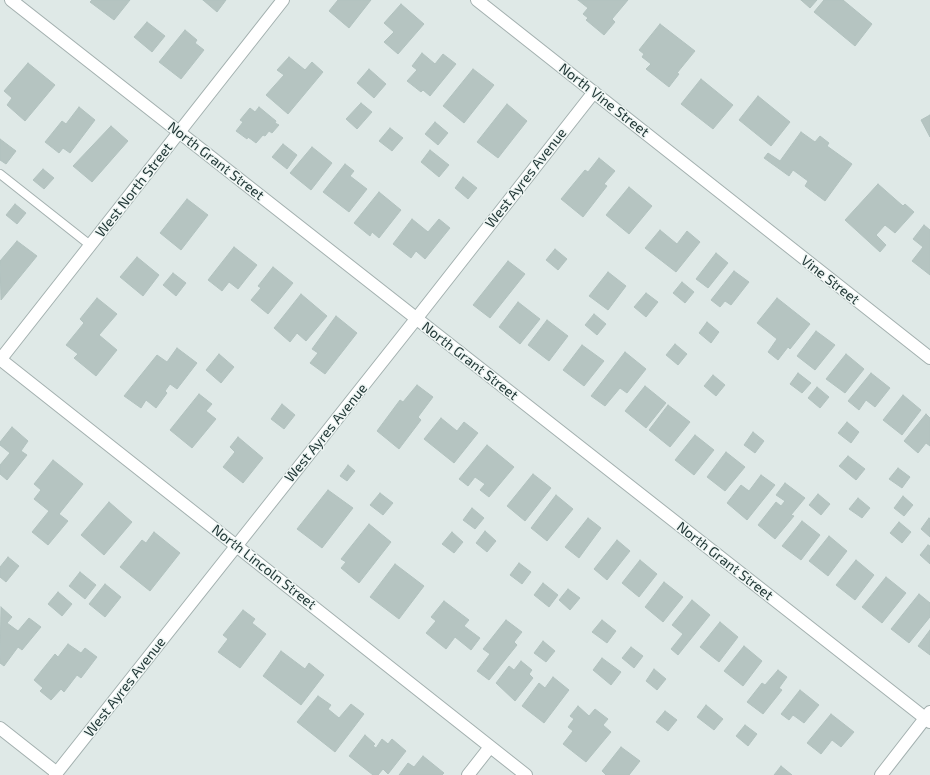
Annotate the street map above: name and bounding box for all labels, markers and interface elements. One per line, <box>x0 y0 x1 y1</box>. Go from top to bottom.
street label: North Vine Street <box>556 60 652 140</box>
street label: North Grant Street <box>164 118 268 204</box>
street label: West Ayres Avenue <box>482 125 570 231</box>
street label: West North Street <box>92 140 176 240</box>
street label: Vine Street <box>797 252 863 308</box>
street label: North Grant Street <box>418 318 522 404</box>
street label: West Ayres Avenue <box>281 380 371 486</box>
street label: North Grant Street <box>673 518 777 604</box>
street label: North Lincoln Street <box>208 521 320 613</box>
street label: West Ayres Avenue <box>81 634 169 740</box>

